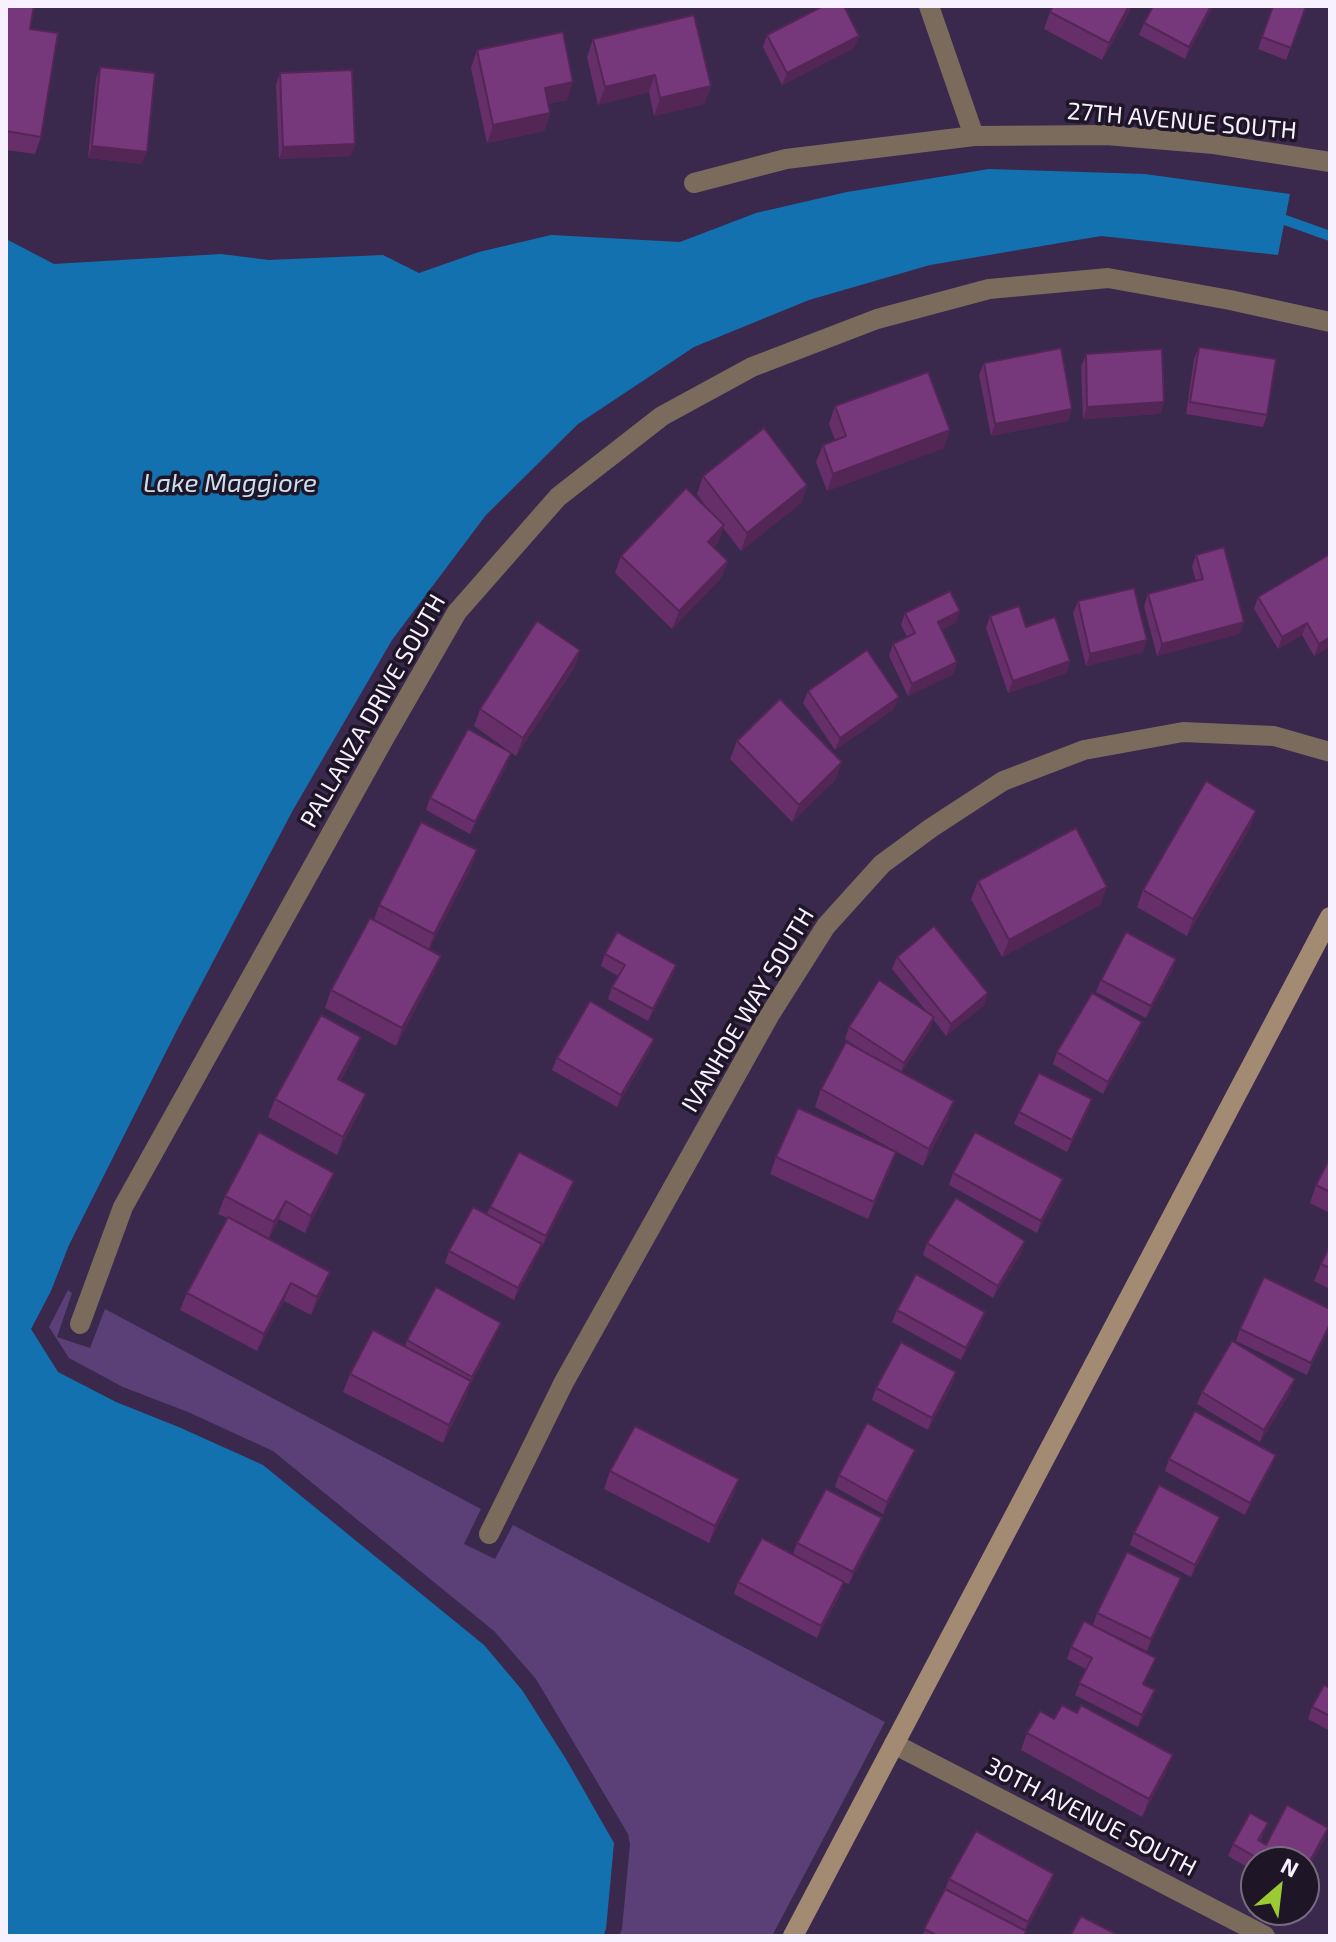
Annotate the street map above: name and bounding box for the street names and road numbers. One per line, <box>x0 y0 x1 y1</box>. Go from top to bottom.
street label: 27TH AVENUE SOUTH <box>1066 97 1298 145</box>
street label: PALLANZA DRIVE SOUTH <box>294 589 452 833</box>
street label: IVANHOE WAY SOUTH <box>676 903 820 1117</box>
street label: 30TH AVENUE SOUTH <box>981 1751 1201 1883</box>

